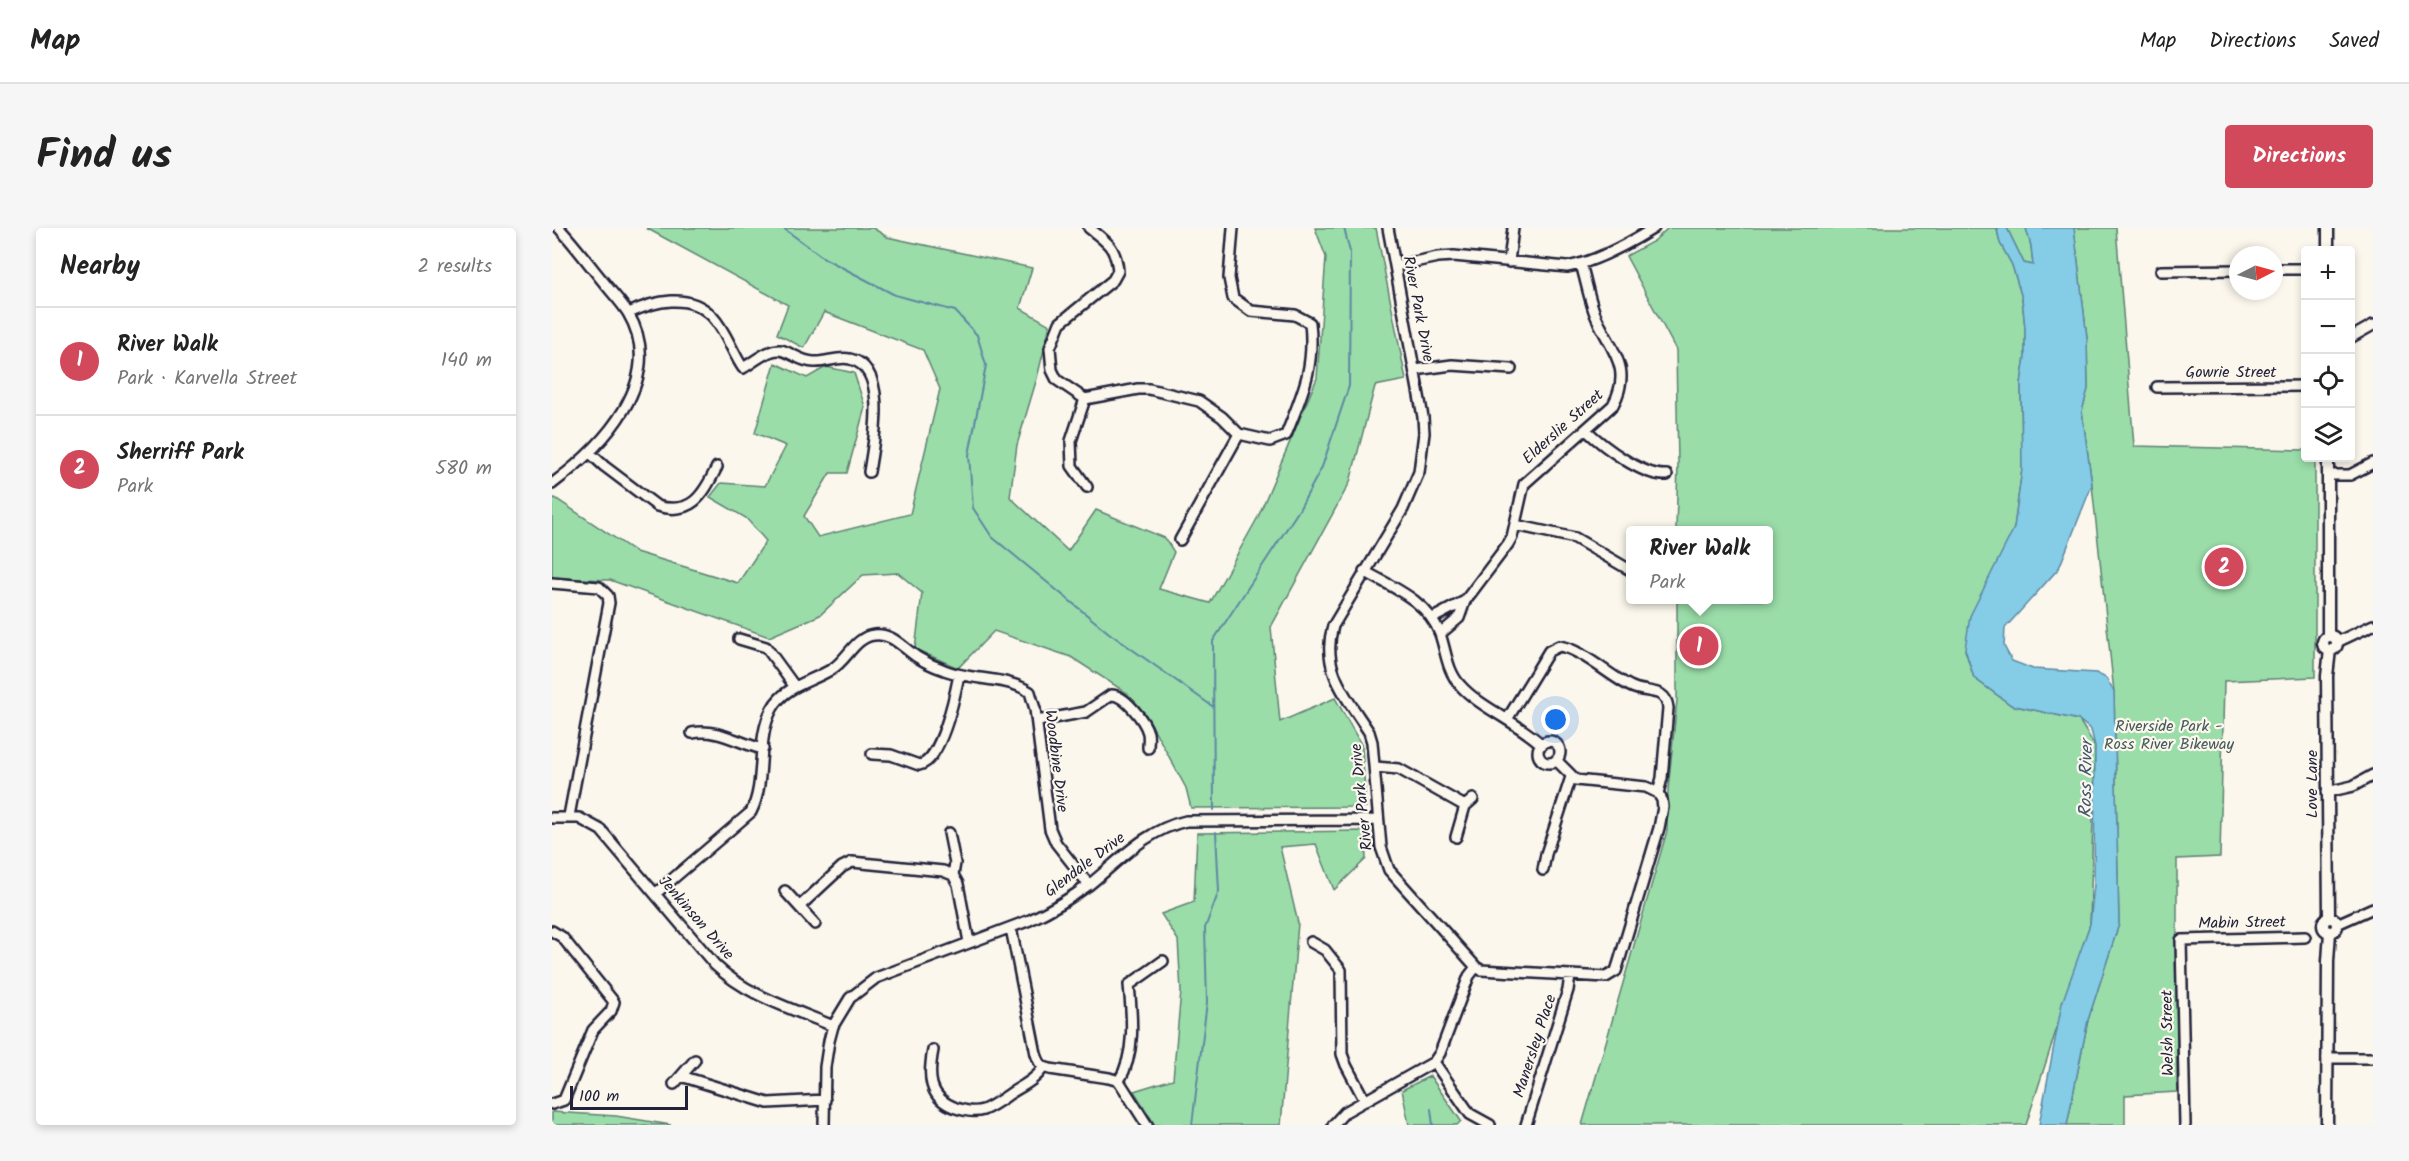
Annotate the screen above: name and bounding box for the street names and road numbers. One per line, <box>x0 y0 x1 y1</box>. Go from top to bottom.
street label: River Park Drive <box>1395 254 1441 364</box>
street label: Gowrie Street <box>2185 360 2277 385</box>
street label: Elderslie Street <box>1517 383 1610 471</box>
street label: Woodbine Drive <box>1037 708 1075 814</box>
street label: River Park Drive <box>1344 742 1380 852</box>
street label: Love Lane <box>2300 750 2325 818</box>
street label: Glendale Drive <box>1039 826 1131 904</box>
street label: Jenkinson Drive <box>652 870 740 966</box>
street label: Mabin Street <box>2198 910 2287 936</box>
street label: Welsh Street <box>2155 989 2181 1076</box>
street label: Manersley Place <box>1507 991 1563 1101</box>

